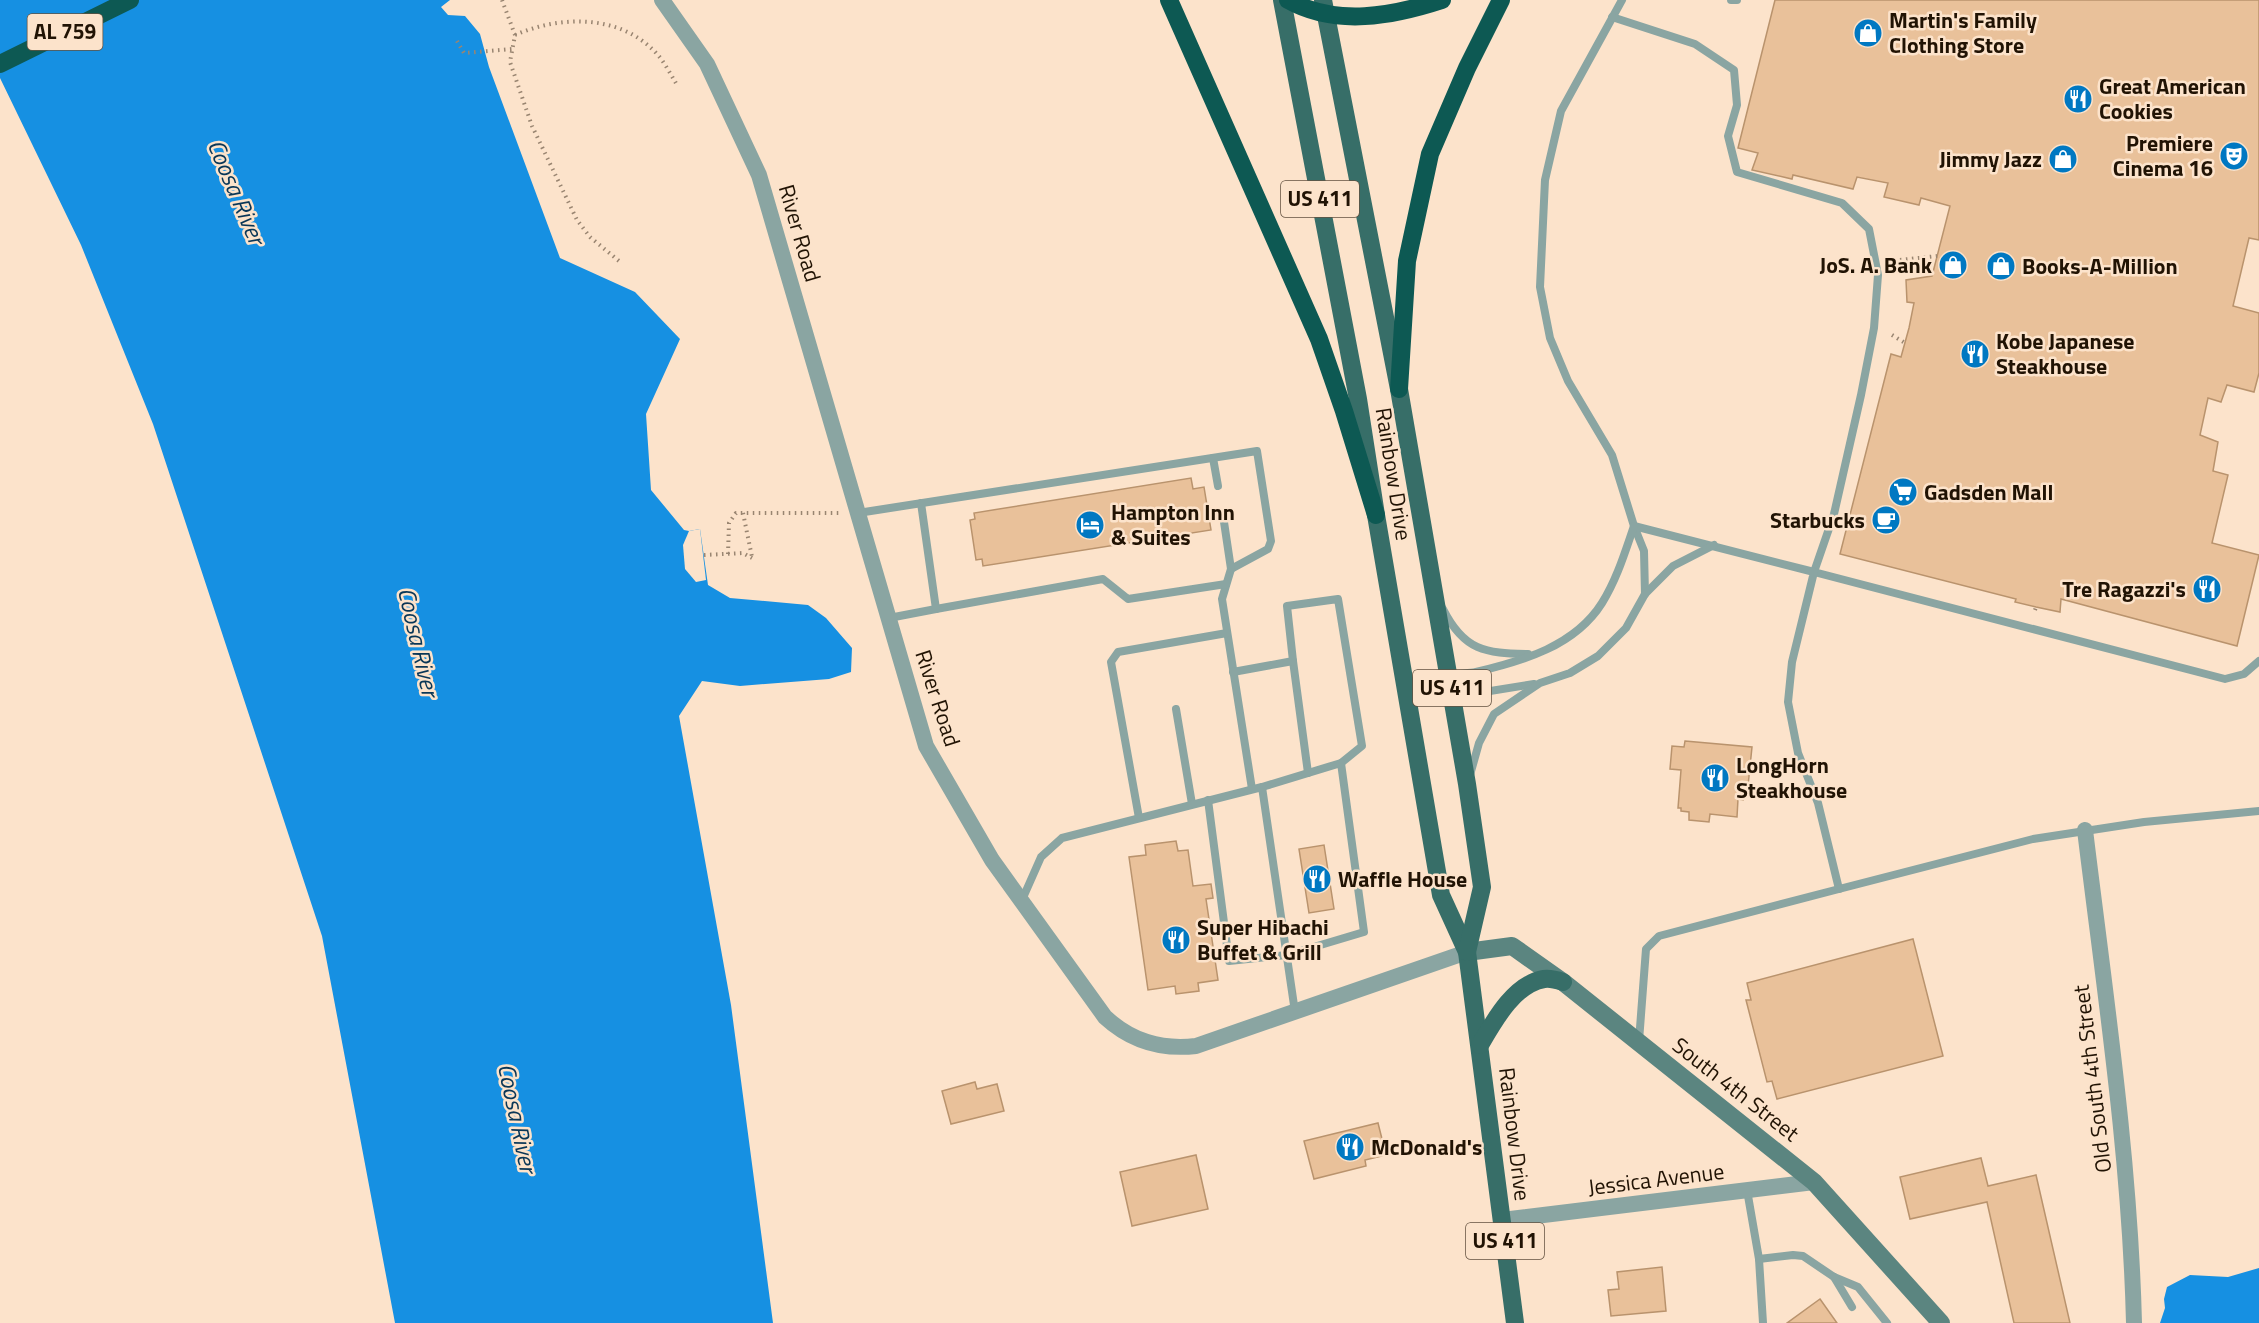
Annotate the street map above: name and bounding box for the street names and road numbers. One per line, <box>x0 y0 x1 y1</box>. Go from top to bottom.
road number: AL 759 <box>28 14 103 50</box>
street label: River Road <box>770 180 830 286</box>
road number: US 411 <box>1281 181 1359 217</box>
street label: Rainbow Drive <box>1367 405 1421 543</box>
street label: River Road <box>906 645 970 751</box>
road number: US 411 <box>1413 670 1491 706</box>
street label: Old South 4th Street <box>2064 983 2120 1175</box>
street label: South 4th Street <box>1665 1029 1807 1150</box>
street label: Rainbow Drive <box>1490 1065 1540 1203</box>
street label: Jessica Avenue <box>1586 1154 1726 1204</box>
road number: US 411 <box>1466 1223 1544 1259</box>

